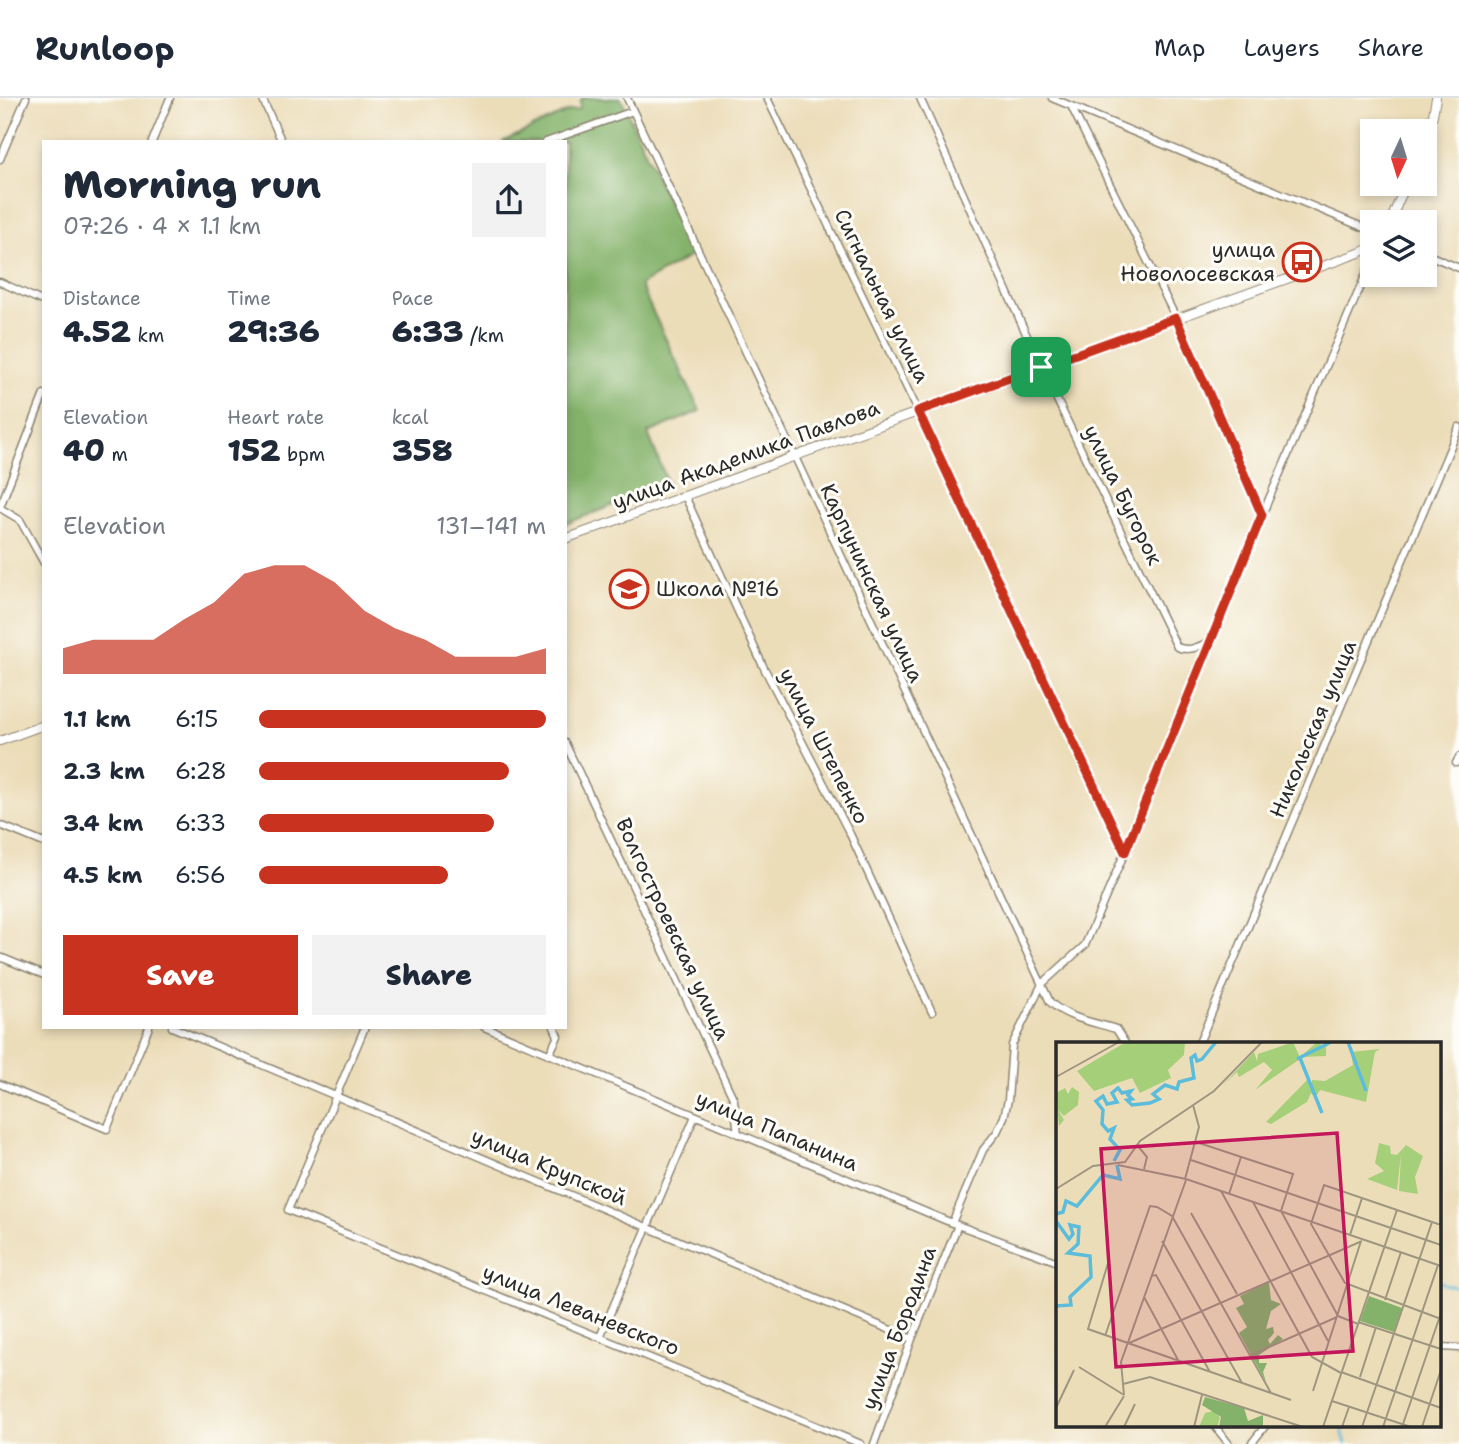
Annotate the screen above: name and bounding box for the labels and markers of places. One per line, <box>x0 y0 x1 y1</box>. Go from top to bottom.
place label: улица Новолосевская <box>1120 236 1275 288</box>
bus stop icon: улица Новолосевская <box>1281 241 1323 283</box>
pin <box>1011 337 1071 397</box>
school or university icon: Школа №16 <box>608 568 650 610</box>
place label: Школа №16 <box>656 575 779 603</box>

